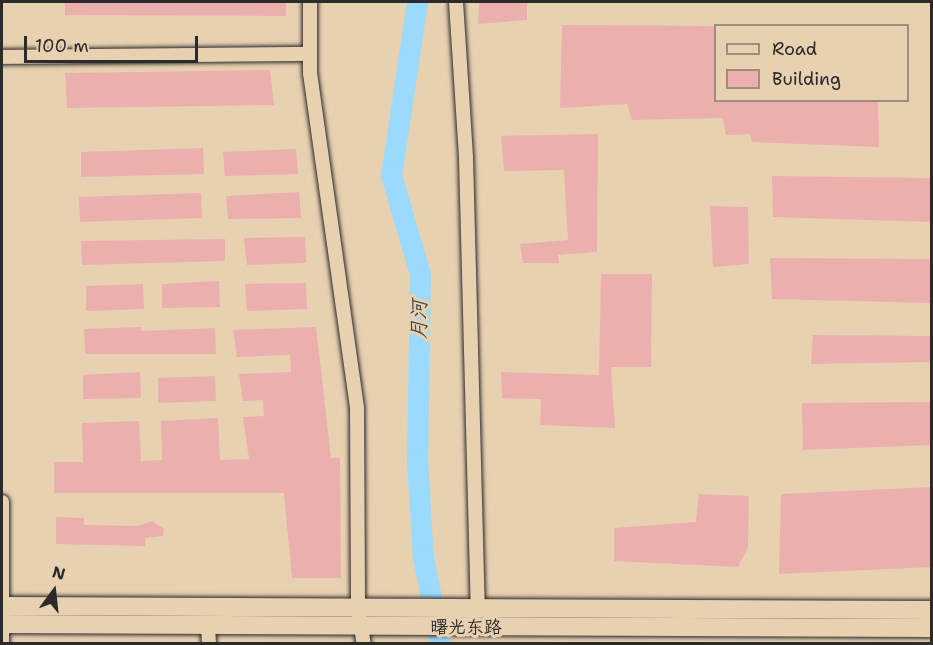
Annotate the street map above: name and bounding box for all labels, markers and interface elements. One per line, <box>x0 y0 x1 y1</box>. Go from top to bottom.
scale bar <box>27 24 201 62</box>
legend <box>714 24 909 102</box>
text: 100 m <box>35 34 89 58</box>
text: Road <box>772 37 817 61</box>
text: Building <box>772 67 841 91</box>
water label: 月河 <box>407 300 431 340</box>
north arrow <box>24 561 84 621</box>
text: N <box>50 561 68 585</box>
street label: 曙光东路 <box>430 616 502 638</box>

